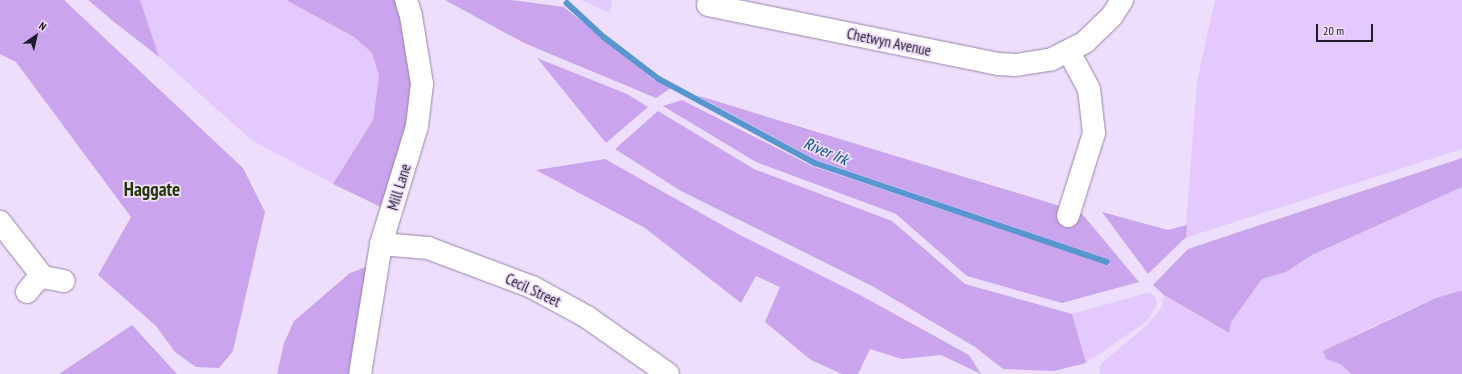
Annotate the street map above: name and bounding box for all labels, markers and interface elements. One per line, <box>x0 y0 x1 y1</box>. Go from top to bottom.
north arrow <box>16 16 56 56</box>
scale bar <box>1318 16 1375 42</box>
text: N <box>36 19 49 34</box>
text: 20 m <box>1323 23 1344 38</box>
street label: Chetwyn Avenue <box>845 24 933 60</box>
water label: River Irk <box>801 133 851 169</box>
street label: Mill Lane <box>383 162 415 212</box>
district label: Haggate <box>124 179 180 201</box>
street label: Cecil Street <box>503 269 563 311</box>

